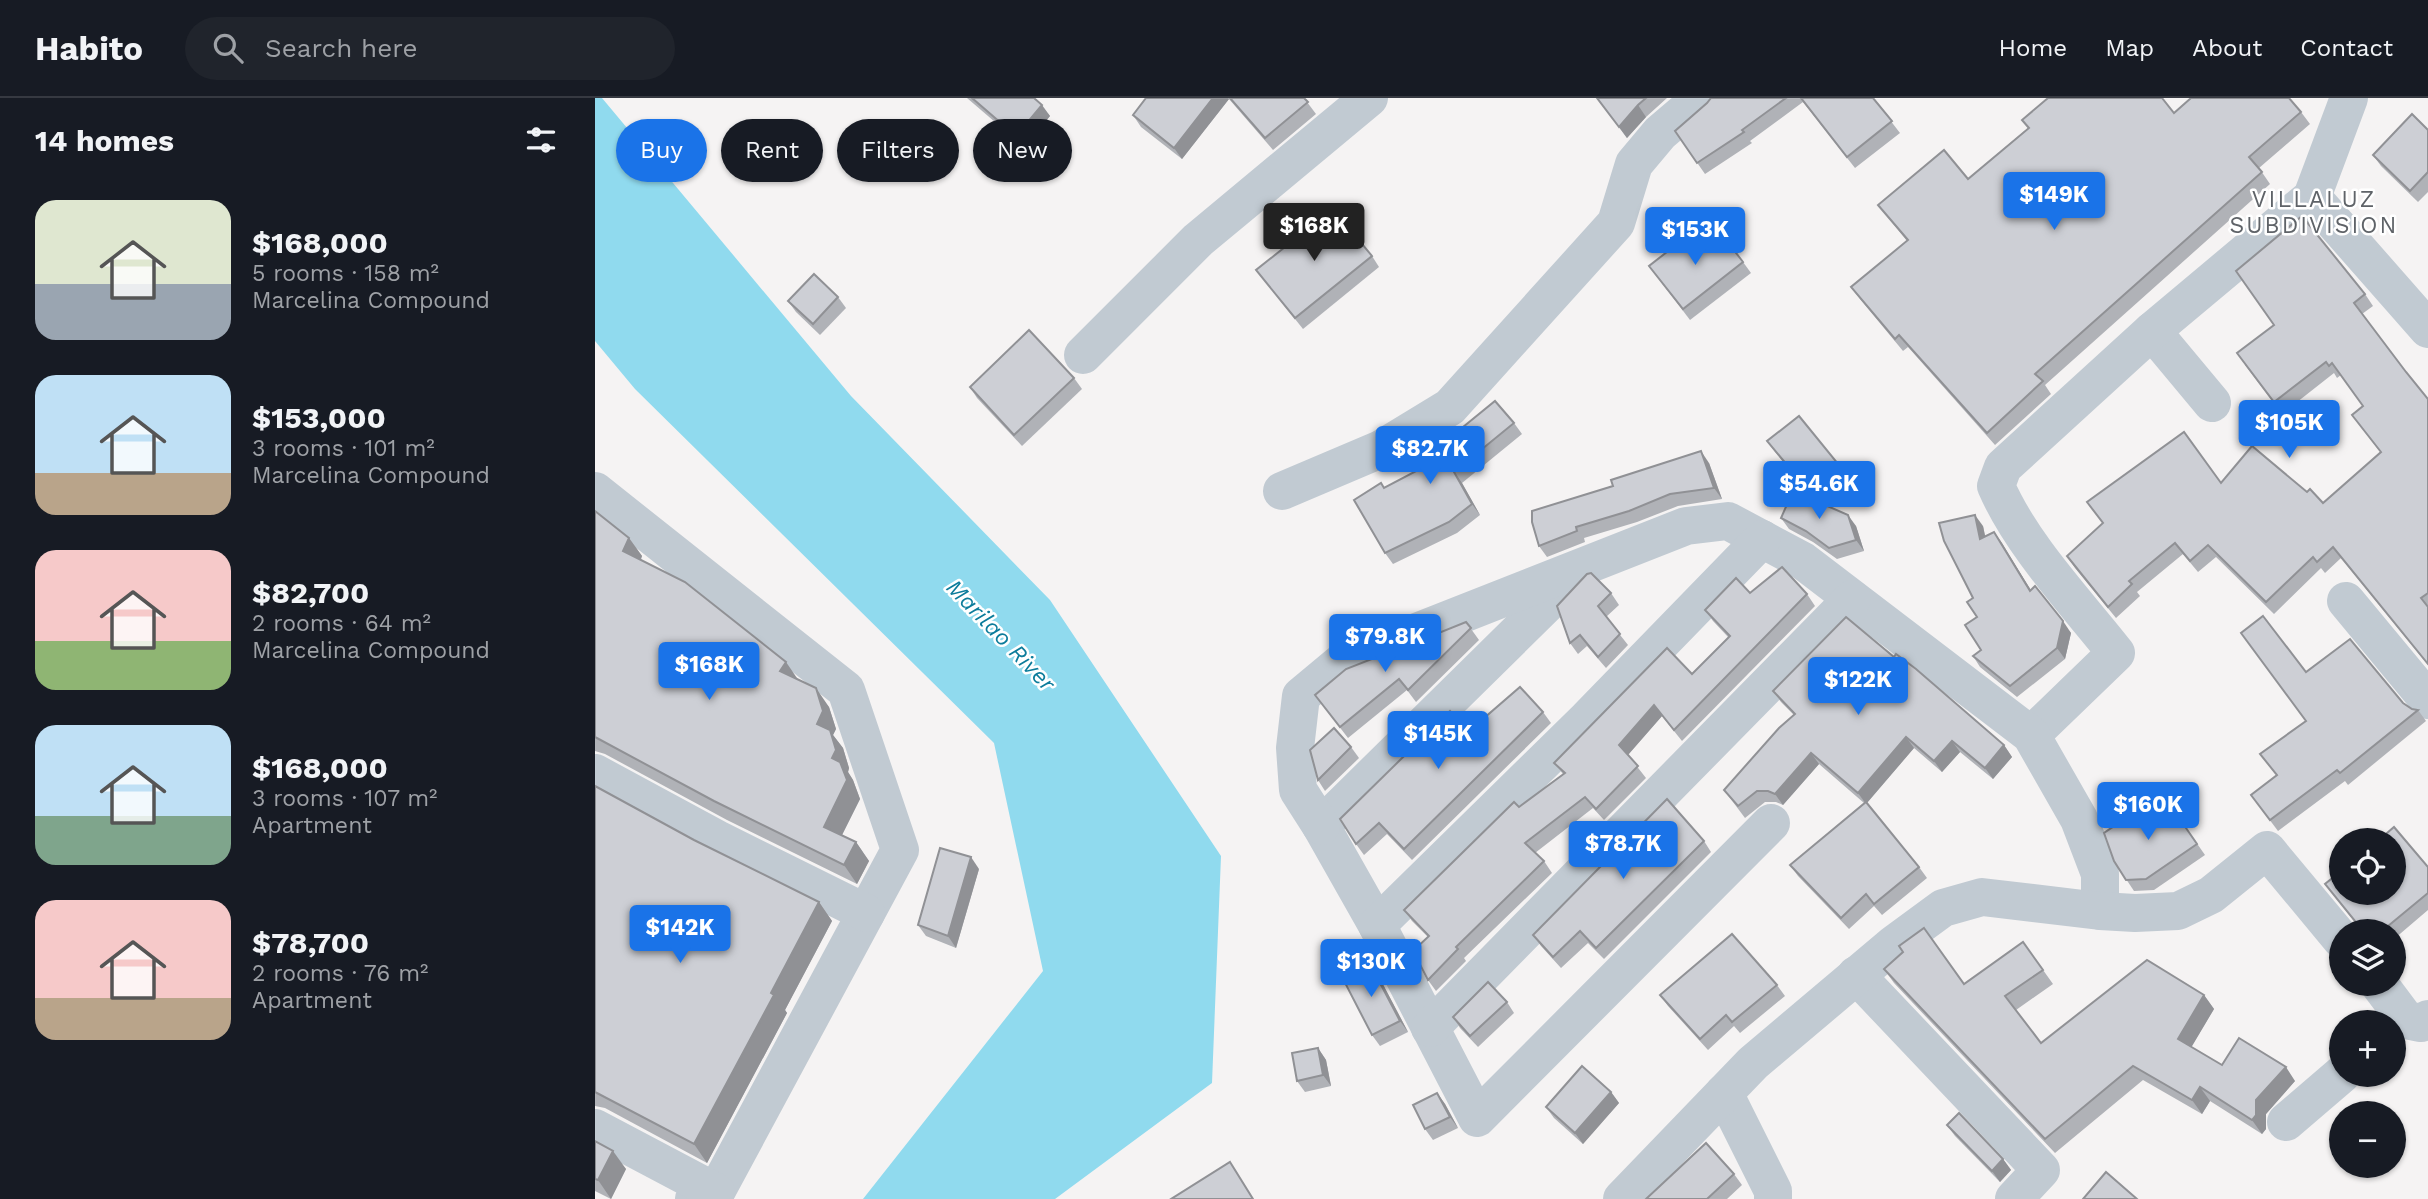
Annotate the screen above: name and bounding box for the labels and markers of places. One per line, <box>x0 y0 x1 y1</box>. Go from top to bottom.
pin: $149K <box>2005 172 2103 232</box>
pin: $168K <box>1265 204 1363 263</box>
pin: $153K <box>1646 208 1744 267</box>
pin: $105K <box>2240 400 2338 460</box>
pin: $82.7K <box>1373 426 1487 486</box>
pin: $54.6K <box>1762 462 1876 521</box>
pin: $79.8K <box>1328 614 1442 674</box>
pin: $168K <box>660 642 758 702</box>
pin: $122K <box>1809 658 1907 717</box>
pin: $145K <box>1389 712 1487 771</box>
pin: $160K <box>2099 782 2197 842</box>
pin: $78.7K <box>1566 822 1680 881</box>
pin: $142K <box>631 906 729 965</box>
pin: $130K <box>1322 940 1420 999</box>

